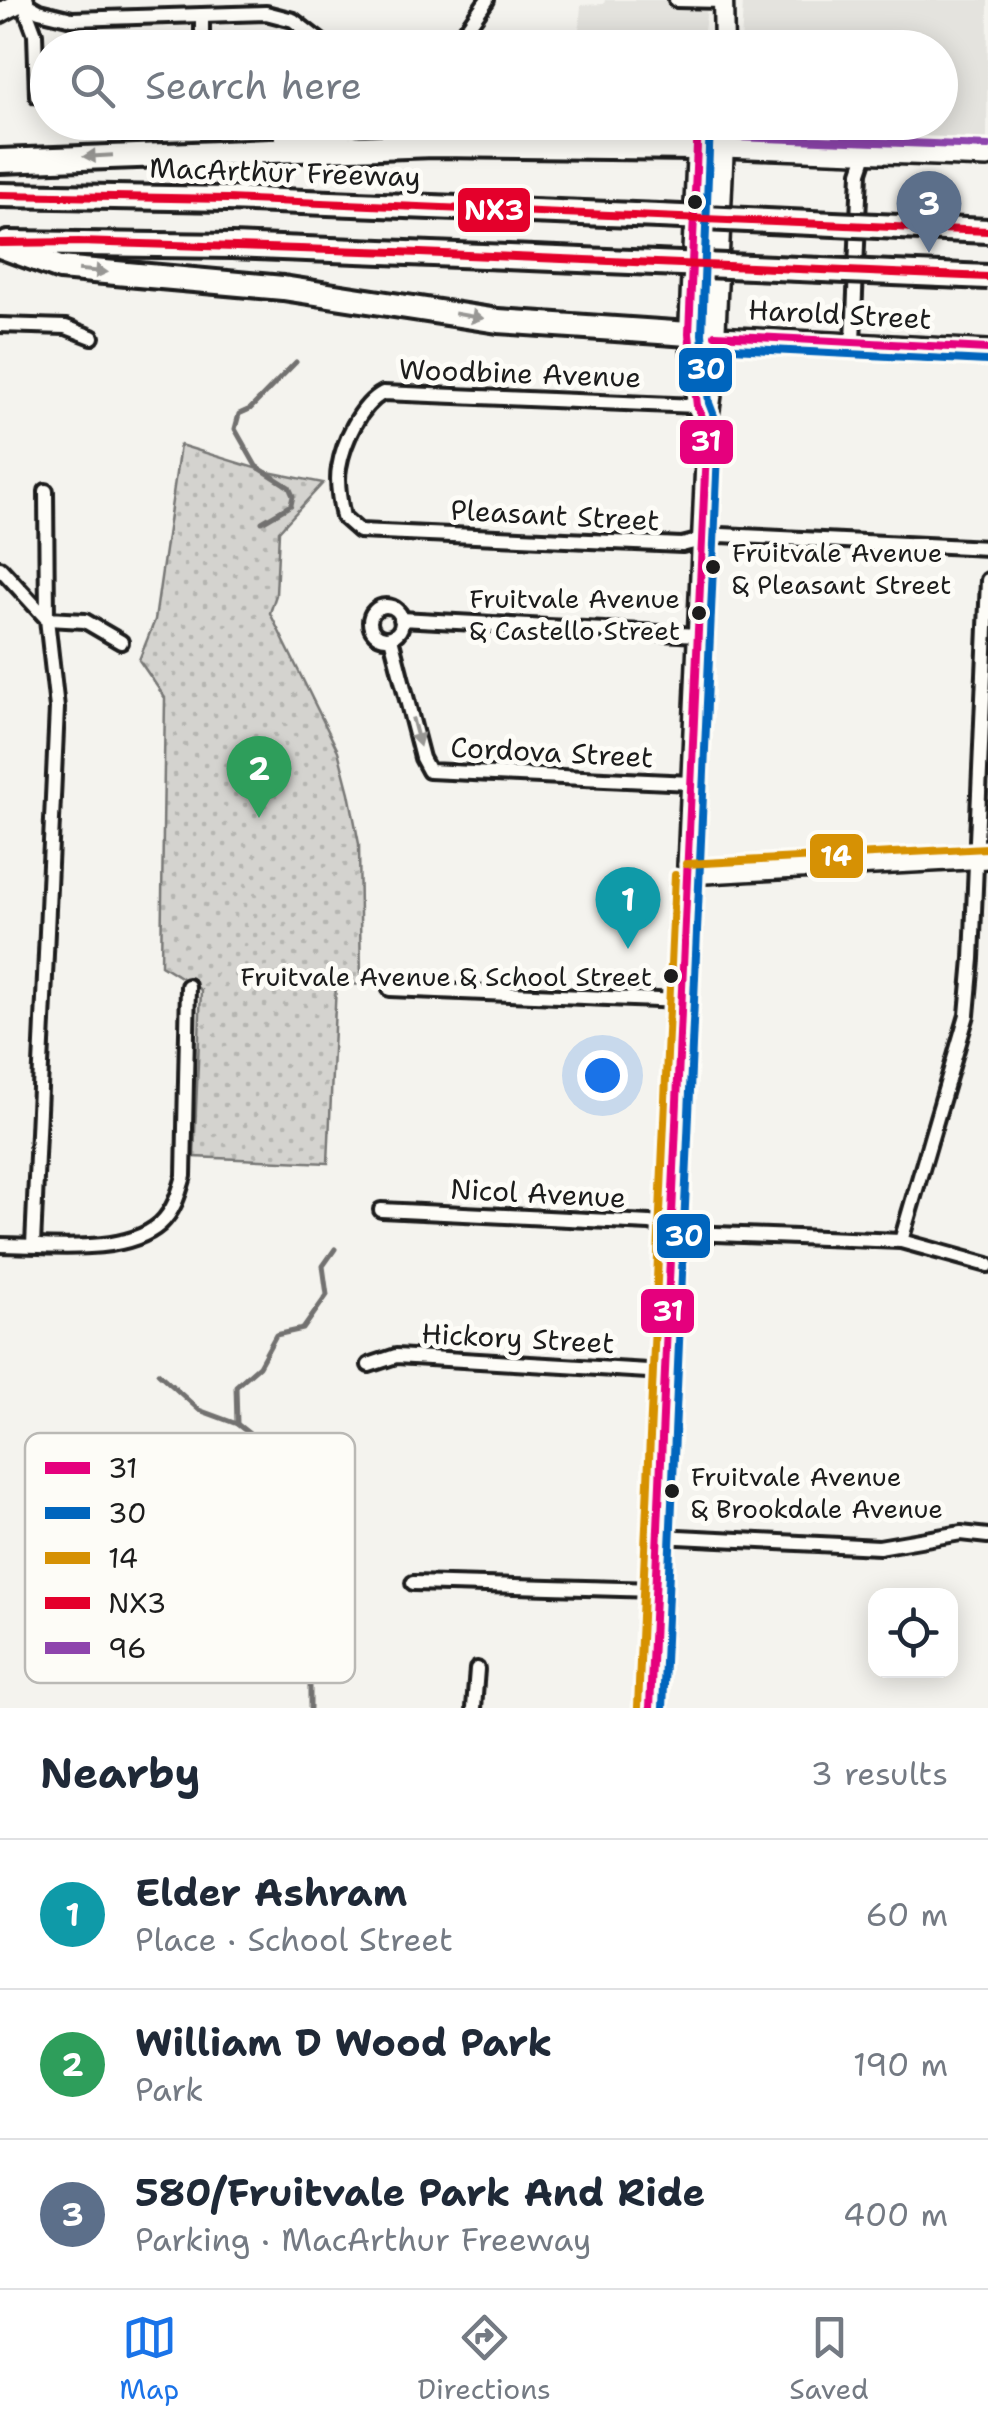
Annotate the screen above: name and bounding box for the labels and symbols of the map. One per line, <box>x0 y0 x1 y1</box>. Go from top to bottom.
one-way arrow <box>82 148 114 164</box>
street label: MacArthur Freeway <box>149 148 421 196</box>
pin: 3 <box>896 170 962 253</box>
line badge: NX3 <box>456 186 532 234</box>
text: NX3 <box>464 191 524 229</box>
unlabelled marker <box>685 192 705 212</box>
one-way arrow <box>78 263 110 279</box>
street label: Harold Street <box>747 290 933 338</box>
one-way arrow <box>454 309 486 325</box>
line badge: 30 <box>677 346 734 394</box>
street label: Woodbine Avenue <box>398 350 642 396</box>
text: 30 <box>686 350 726 388</box>
line badge: 31 <box>678 418 735 466</box>
text: 31 <box>690 422 722 460</box>
street label: Pleasant Street <box>449 491 661 539</box>
place label: Fruitvale Avenue & Pleasant Street <box>732 535 951 602</box>
marker: Fruitvale Avenue & Pleasant Street <box>703 557 723 577</box>
place label: Fruitvale Avenue & Castello Street <box>469 581 680 648</box>
marker: Fruitvale Avenue & Castello Street <box>689 603 709 623</box>
one-way arrow <box>408 717 424 748</box>
street label: Cordova Street <box>450 728 654 776</box>
pin: 2 <box>226 736 292 818</box>
line badge: 14 <box>808 832 865 880</box>
text: 14 <box>820 837 852 875</box>
pin: 1 <box>596 866 660 949</box>
place label: Fruitvale Avenue & School Street <box>241 959 652 994</box>
marker: Fruitvale Avenue & School Street <box>661 966 681 986</box>
your location <box>577 1050 628 1101</box>
street label: Nicol Avenue <box>449 1169 627 1217</box>
line badge: 30 <box>655 1212 712 1260</box>
text: 30 <box>664 1217 704 1255</box>
line badge: 31 <box>639 1287 696 1335</box>
text: 31 <box>652 1292 684 1330</box>
street label: Hickory Street <box>421 1314 615 1362</box>
legend <box>25 1433 355 1683</box>
text: 31 <box>108 1449 138 1487</box>
place label: Fruitvale Avenue & Brookdale Avenue <box>691 1459 943 1526</box>
marker: Fruitvale Avenue & Brookdale Avenue <box>662 1481 682 1501</box>
text: 30 <box>108 1494 147 1532</box>
text: 14 <box>108 1539 138 1577</box>
text: NX3 <box>108 1584 166 1622</box>
text: 96 <box>108 1629 147 1667</box>

